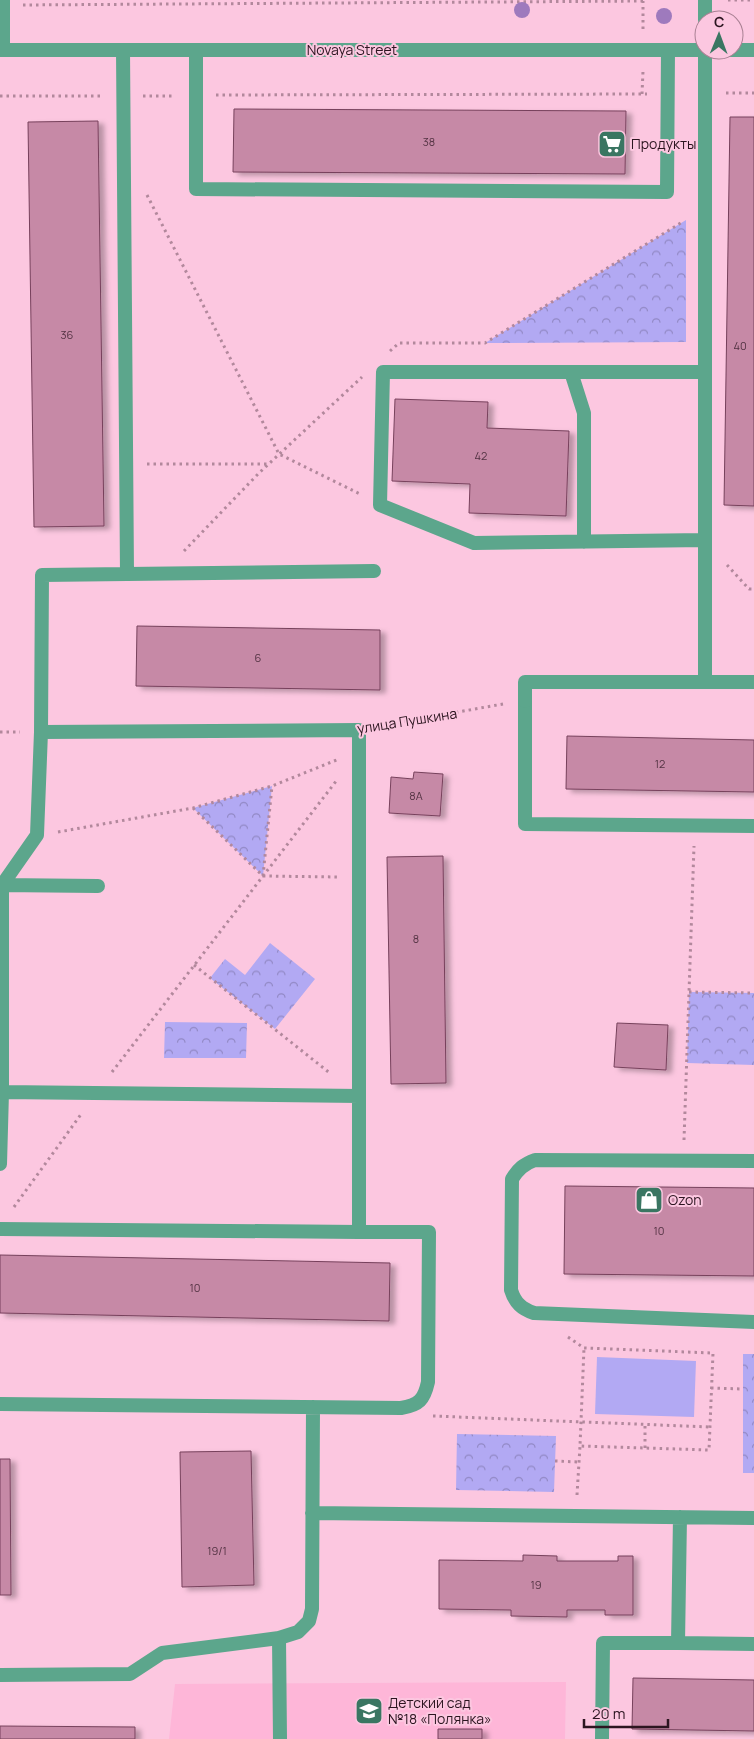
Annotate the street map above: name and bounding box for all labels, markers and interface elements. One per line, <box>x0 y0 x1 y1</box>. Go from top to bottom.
north arrow <box>694 10 744 60</box>
text: С <box>714 12 725 31</box>
street label: Novaya Street <box>307 40 398 59</box>
supermarket icon: Продукты <box>597 129 627 159</box>
house number: 38 <box>423 134 435 149</box>
place label: Продукты <box>631 134 696 153</box>
house number: 36 <box>61 327 74 342</box>
house number: 40 <box>733 338 747 353</box>
house number: 42 <box>475 448 487 463</box>
house number: 6 <box>255 650 262 665</box>
street label: улица Пушкина <box>356 703 458 738</box>
house number: 12 <box>655 756 665 771</box>
house number: 8А <box>409 788 423 803</box>
house number: 8 <box>413 931 419 946</box>
shop icon: Ozon <box>634 1185 664 1215</box>
place label: Ozon <box>668 1190 702 1209</box>
house number: 10 <box>653 1223 665 1238</box>
house number: 10 <box>189 1280 201 1295</box>
house number: 19/1 <box>207 1543 227 1558</box>
house number: 19 <box>530 1577 542 1592</box>
place label: Детский сад №18 «Полянка» <box>388 1693 492 1728</box>
school or university icon: Детский сад №18 «Полянка» <box>354 1696 384 1726</box>
scale bar <box>584 1696 668 1728</box>
text: 20 m <box>592 1703 625 1724</box>

